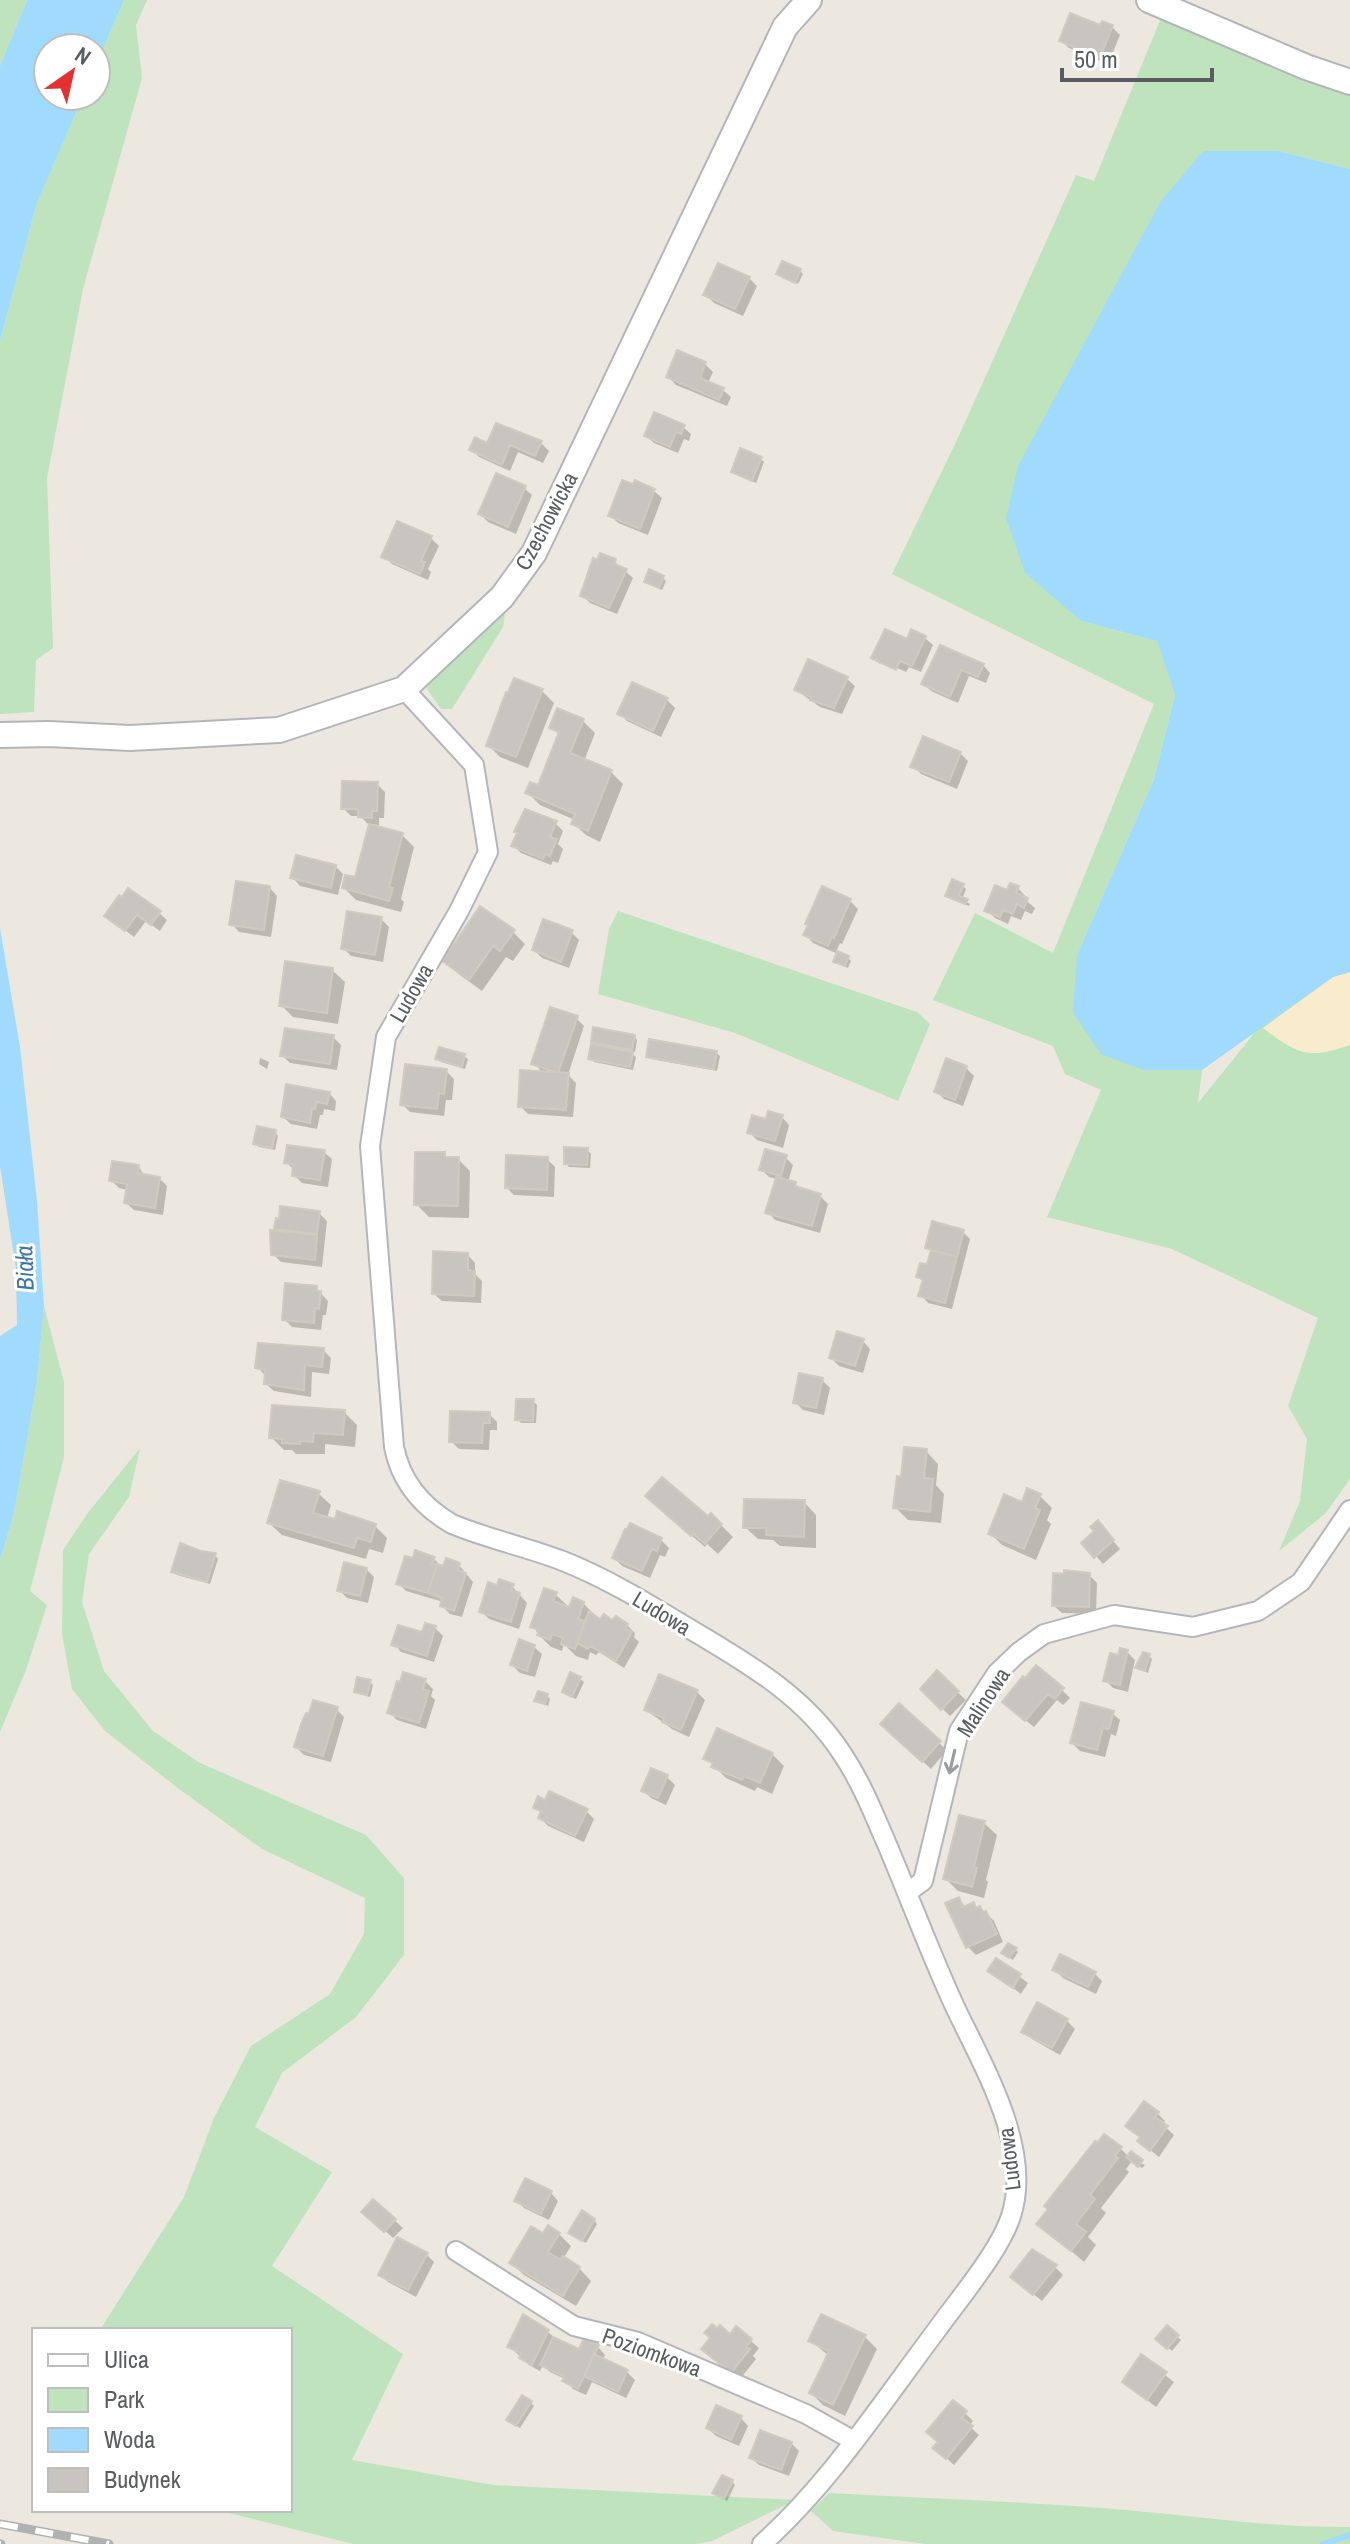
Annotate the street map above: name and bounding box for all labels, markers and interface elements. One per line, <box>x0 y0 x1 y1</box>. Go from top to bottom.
north arrow <box>32 32 112 112</box>
scale bar <box>1062 32 1212 82</box>
text: N <box>69 39 97 71</box>
text: 50 m <box>1074 43 1118 75</box>
street label: Czechowicka <box>508 467 584 575</box>
street label: Ludowa <box>382 958 440 1028</box>
water label: Biała <box>7 1245 41 1291</box>
street label: Ludowa <box>627 1584 697 1642</box>
street label: Malinowa <box>949 1661 1017 1743</box>
one-way arrow <box>944 1748 959 1774</box>
street label: Ludowa <box>990 2126 1028 2192</box>
street label: Poziomkowa <box>598 2320 706 2384</box>
legend <box>32 2328 292 2512</box>
text: Ulica <box>104 2343 149 2375</box>
text: Park <box>104 2383 145 2415</box>
text: Woda <box>104 2423 155 2455</box>
text: Budynek <box>104 2463 181 2495</box>

